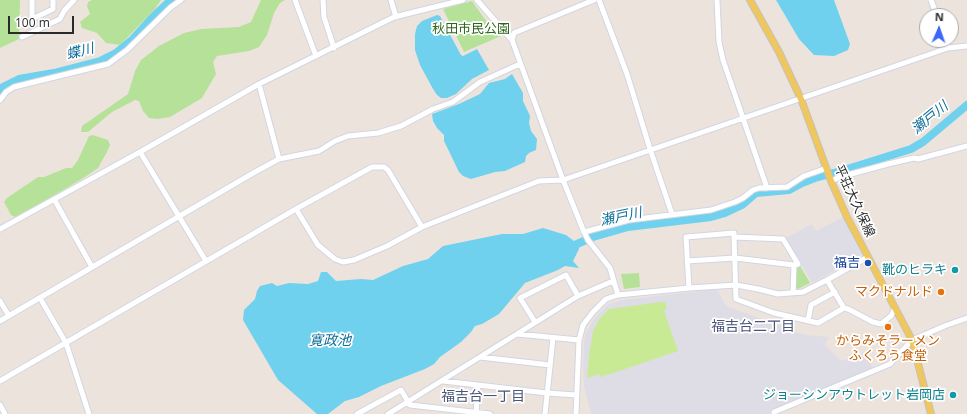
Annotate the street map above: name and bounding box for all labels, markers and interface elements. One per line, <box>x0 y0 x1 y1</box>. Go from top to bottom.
scale bar <box>10 8 76 34</box>
north arrow <box>919 8 959 48</box>
text: N <box>935 9 944 24</box>
text: 100 m <box>15 14 50 31</box>
park label: 秋田市民公園 <box>432 21 510 37</box>
water label: 蝶川 <box>64 40 96 64</box>
water label: 瀬戸川 <box>908 98 952 138</box>
street label: 平荘大久保線 <box>830 162 878 240</box>
water label: 瀬戸川 <box>599 204 643 230</box>
place label: 福吉 <box>834 255 860 271</box>
marker: 福吉 <box>863 258 873 268</box>
place label: 靴のヒラキ <box>882 262 947 278</box>
marker: 靴のヒラキ <box>950 265 960 275</box>
place label: マクドナルド <box>855 284 933 300</box>
marker: マクドナルド <box>936 287 946 297</box>
district label: 福吉台二丁目 <box>711 319 795 335</box>
marker: からみそラーメン ふくろう食堂 <box>883 322 893 332</box>
water label: 寛政池 <box>309 333 351 349</box>
place label: からみそラーメン ふくろう食堂 <box>836 333 940 364</box>
place label: ジョーシンアウトレット岩岡店 <box>763 387 945 403</box>
district label: 福吉台一丁目 <box>441 389 525 405</box>
marker: ジョーシンアウトレット岩岡店 <box>948 390 958 400</box>

